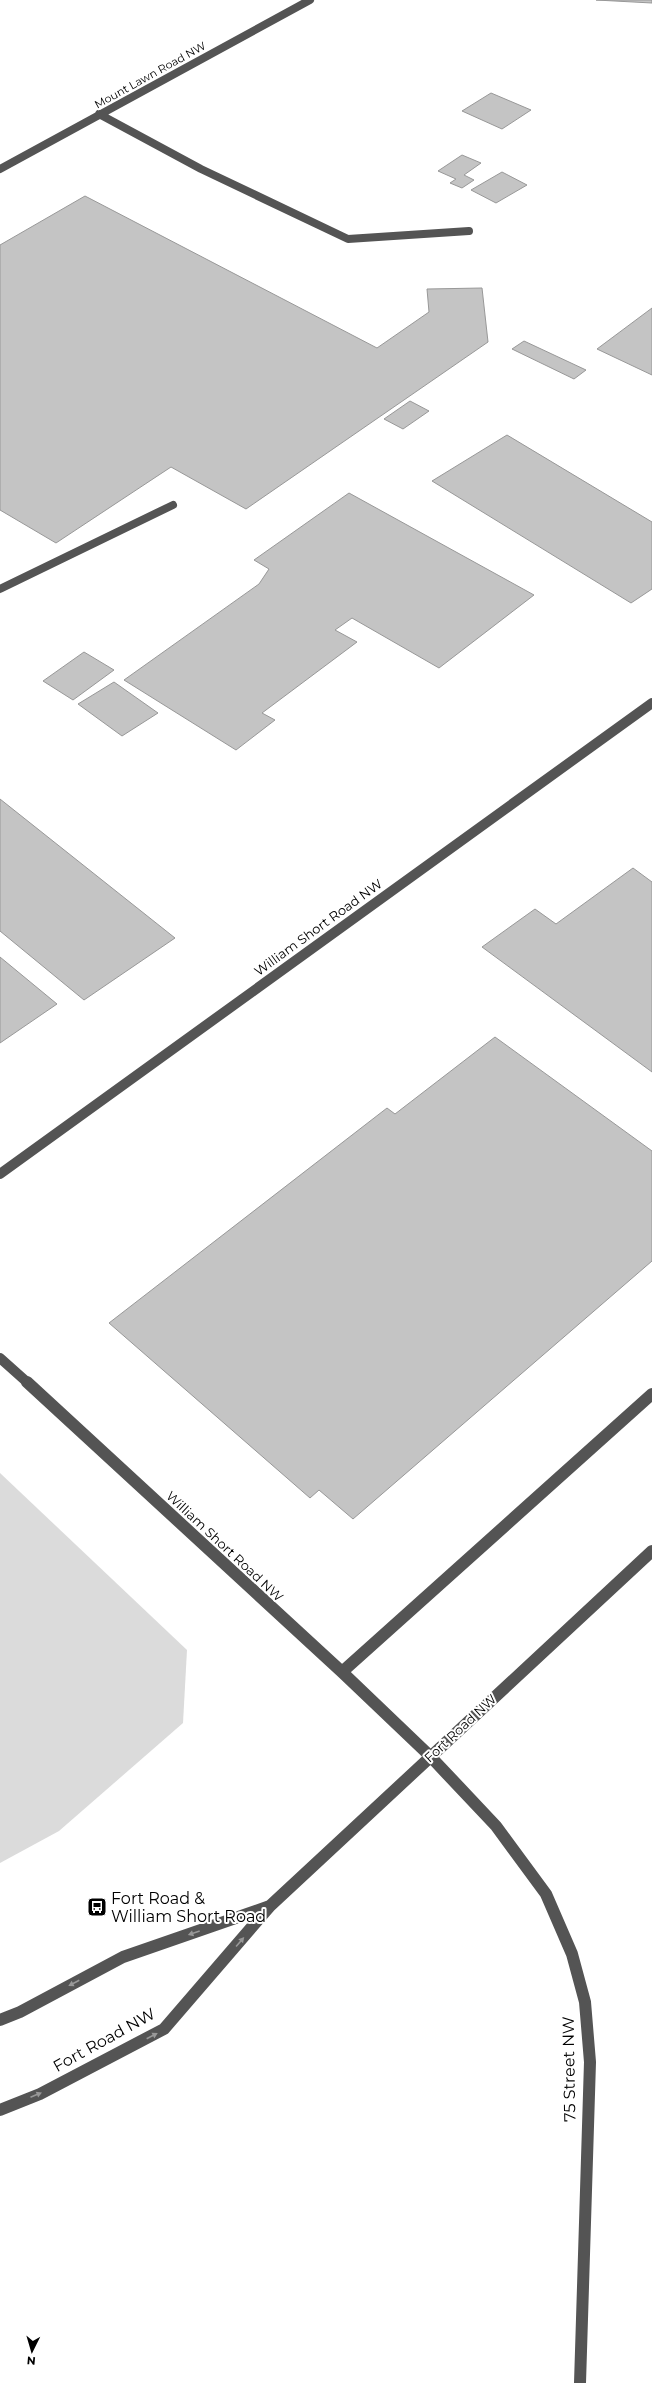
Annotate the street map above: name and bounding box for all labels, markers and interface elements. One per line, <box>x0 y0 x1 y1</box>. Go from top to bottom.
street label: Mount Lawn Road NW <box>92 39 208 111</box>
street label: William Short Road NW <box>251 875 385 979</box>
street label: William Short Road NW <box>163 1488 287 1604</box>
street label: Fort Road NW <box>421 1691 499 1765</box>
place label: Fort Road & William Short Road <box>111 1889 266 1926</box>
bus stop icon: Fort Road & William Short Road <box>86 1896 108 1918</box>
one-way arrow <box>187 1930 199 1936</box>
one-way arrow <box>235 1936 244 1947</box>
one-way arrow <box>69 1980 80 1986</box>
street label: Fort Road NW <box>50 2004 159 2076</box>
street label: 75 Street NW <box>559 2016 579 2122</box>
one-way arrow <box>146 2033 158 2039</box>
one-way arrow <box>31 2092 43 2098</box>
north arrow <box>12 2331 52 2371</box>
text: N <box>26 2354 36 2368</box>

